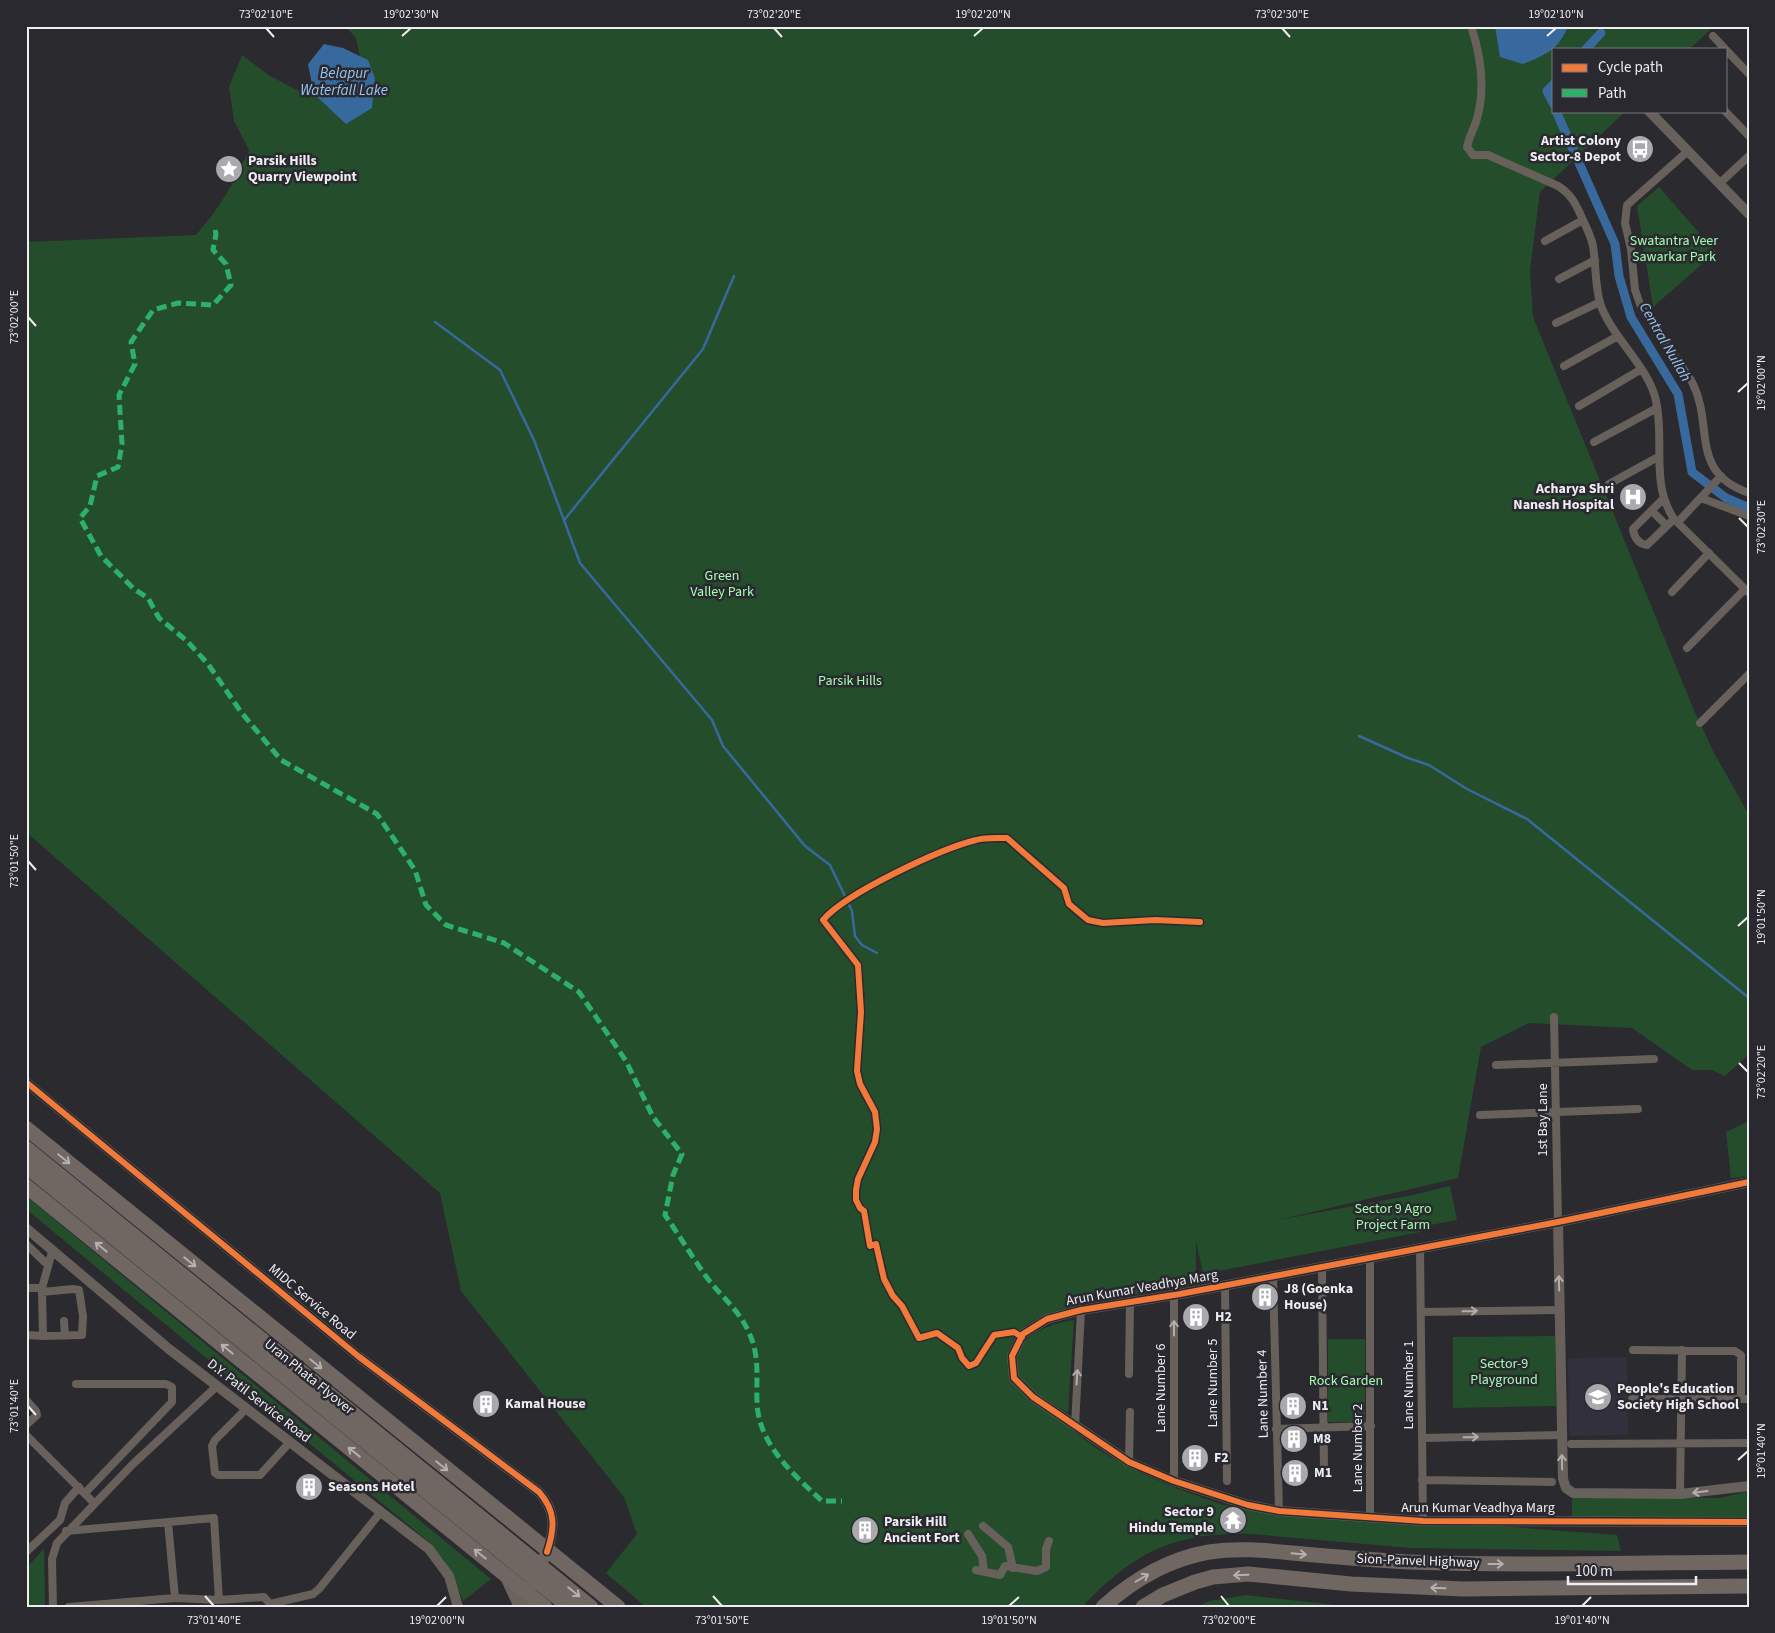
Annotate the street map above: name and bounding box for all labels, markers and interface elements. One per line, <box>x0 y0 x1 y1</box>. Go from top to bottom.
text: 73°02'10"E <box>239 6 293 23</box>
text: 19°02'30"N <box>383 6 439 23</box>
text: 73°02'20"E <box>747 6 801 23</box>
text: 19°02'20"N <box>955 6 1011 23</box>
text: 73°02'30"E <box>1255 6 1309 23</box>
text: 19°02'10"N <box>1528 6 1584 23</box>
legend <box>1552 48 1728 112</box>
text: Cycle path <box>1598 57 1663 78</box>
water label: Belapur Waterfall Lake <box>300 63 388 101</box>
text: Path <box>1598 83 1626 104</box>
place label: Artist Colony Sector-8 Depot <box>1530 131 1622 167</box>
bus stop icon: Artist Colony Sector-8 Depot <box>1625 134 1655 164</box>
place label: Parsik Hills Quarry Viewpoint <box>248 151 358 187</box>
place icon: Parsik Hills Quarry Viewpoint <box>214 154 244 184</box>
park label: Swatantra Veer Sawarkar Park <box>1630 231 1718 267</box>
text: 73°02'00"E <box>6 290 23 344</box>
water label: Central Nullah <box>1634 298 1696 386</box>
text: 19°02'00"N <box>1753 355 1770 411</box>
place label: Acharya Shri Nanesh Hospital <box>1513 479 1614 515</box>
hospital icon: Acharya Shri Nanesh Hospital <box>1618 482 1648 512</box>
text: 73°02'30"E <box>1753 500 1770 554</box>
park label: Green Valley Park <box>690 566 754 602</box>
park label: Parsik Hills <box>818 671 882 691</box>
text: 73°01'50"E <box>6 834 23 888</box>
text: 19°01'50"N <box>1753 889 1770 945</box>
text: 73°02'20"E <box>1753 1045 1770 1099</box>
street label: 1st Bay Lane <box>1533 1083 1553 1157</box>
one-way arrow <box>57 1154 70 1165</box>
park label: Sector 9 Agro Project Farm <box>1354 1199 1432 1235</box>
one-way arrow <box>95 1241 108 1252</box>
one-way arrow <box>183 1256 196 1267</box>
street label: MIDC Service Road <box>264 1259 360 1345</box>
street label: Arun Kumar Veadhya Marg <box>1065 1265 1219 1311</box>
one-way arrow <box>1554 1275 1564 1291</box>
place label: J8 (Goenka House) <box>1284 1279 1353 1315</box>
building icon: J8 (Goenka House) <box>1250 1282 1280 1312</box>
building icon: H2 <box>1181 1302 1211 1332</box>
one-way arrow <box>1462 1306 1478 1316</box>
place label: H2 <box>1215 1307 1232 1327</box>
one-way arrow <box>1169 1320 1179 1336</box>
street label: Uran Phata Flyover <box>260 1334 358 1420</box>
street label: Lane Number 5 <box>1203 1339 1223 1427</box>
street label: Lane Number 1 <box>1399 1341 1419 1429</box>
one-way arrow <box>221 1344 234 1355</box>
street label: Lane Number 6 <box>1151 1344 1171 1432</box>
street label: Lane Number 4 <box>1252 1349 1274 1439</box>
street label: D.Y. Patil Service Road <box>203 1354 315 1448</box>
park label: Sector-9 Playground <box>1470 1354 1538 1390</box>
one-way arrow <box>310 1358 323 1370</box>
one-way arrow <box>1073 1370 1082 1386</box>
park label: Rock Garden <box>1309 1371 1383 1391</box>
text: 73°01'40"E <box>6 1379 23 1433</box>
place label: People's Education Society High School <box>1617 1379 1739 1415</box>
school or university icon: People's Education Society High School <box>1583 1382 1613 1412</box>
building icon: Kamal House <box>471 1389 501 1419</box>
building icon: N1 <box>1278 1391 1308 1421</box>
place label: Kamal House <box>505 1394 586 1414</box>
place label: N1 <box>1312 1396 1329 1416</box>
street label: Lane Number 2 <box>1348 1404 1368 1492</box>
text: 19°01'40"N <box>1753 1423 1770 1479</box>
building icon: M8 <box>1279 1424 1309 1454</box>
place label: M8 <box>1313 1429 1331 1449</box>
one-way arrow <box>1462 1432 1478 1442</box>
building icon: F2 <box>1180 1443 1210 1473</box>
one-way arrow <box>347 1446 360 1457</box>
place label: F2 <box>1214 1448 1229 1468</box>
one-way arrow <box>1558 1455 1567 1471</box>
building icon: M1 <box>1280 1458 1310 1488</box>
one-way arrow <box>436 1461 449 1472</box>
place label: M1 <box>1314 1463 1332 1483</box>
building icon: Seasons Hotel <box>294 1472 324 1502</box>
place label: Seasons Hotel <box>328 1477 414 1497</box>
one-way arrow <box>1693 1487 1709 1497</box>
street label: Arun Kumar Veadhya Marg <box>1401 1498 1555 1518</box>
place label: Sector 9 Hindu Temple <box>1129 1502 1214 1538</box>
temple icon: Sector 9 Hindu Temple <box>1218 1505 1248 1535</box>
place label: Parsik Hill Ancient Fort <box>883 1512 960 1548</box>
building icon: Parsik Hill Ancient Fort <box>850 1515 880 1545</box>
one-way arrow <box>474 1549 487 1560</box>
one-way arrow <box>1291 1549 1307 1558</box>
street label: Sion-Panvel Highway <box>1356 1549 1480 1573</box>
scale bar <box>1568 1553 1695 1585</box>
one-way arrow <box>1488 1559 1504 1569</box>
text: 100 m <box>1575 1561 1613 1582</box>
one-way arrow <box>1233 1570 1249 1579</box>
one-way arrow <box>1134 1572 1148 1582</box>
one-way arrow <box>1430 1584 1446 1593</box>
one-way arrow <box>567 1587 580 1598</box>
text: 73°01'40"E <box>187 1612 241 1629</box>
text: 19°02'00"N <box>409 1612 465 1629</box>
text: 73°01'50"E <box>695 1612 749 1629</box>
text: 19°01'50"N <box>981 1612 1037 1629</box>
text: 73°02'00"E <box>1202 1612 1256 1629</box>
text: 19°01'40"N <box>1554 1612 1610 1629</box>

